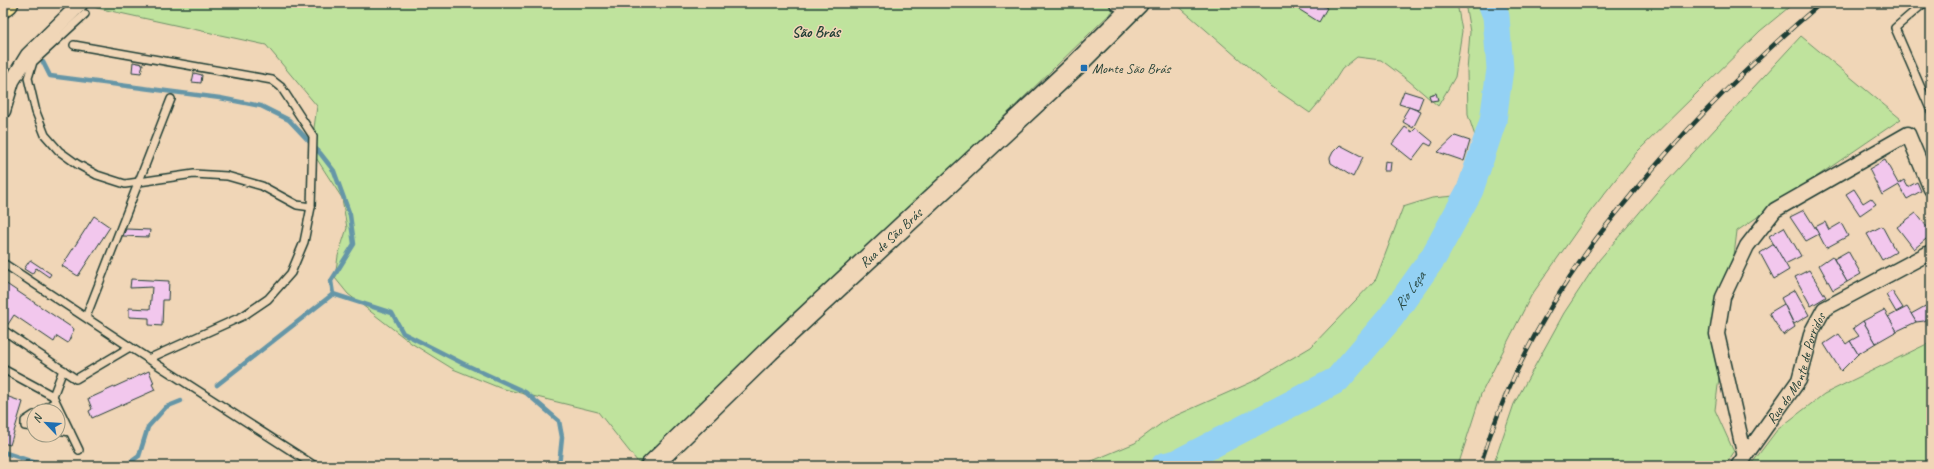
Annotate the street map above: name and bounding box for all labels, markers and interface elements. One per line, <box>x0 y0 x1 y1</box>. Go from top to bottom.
district label: São Brás <box>792 23 842 42</box>
place label: Monte São Brás <box>1092 60 1172 77</box>
marker: Monte São Brás <box>1079 63 1089 73</box>
street label: Rua de São Brás <box>856 204 926 271</box>
water label: Rio Leça <box>1390 266 1431 314</box>
street label: Rua do Monte de Porridos <box>1762 309 1829 427</box>
north arrow <box>26 403 66 443</box>
text: N <box>29 411 46 425</box>

